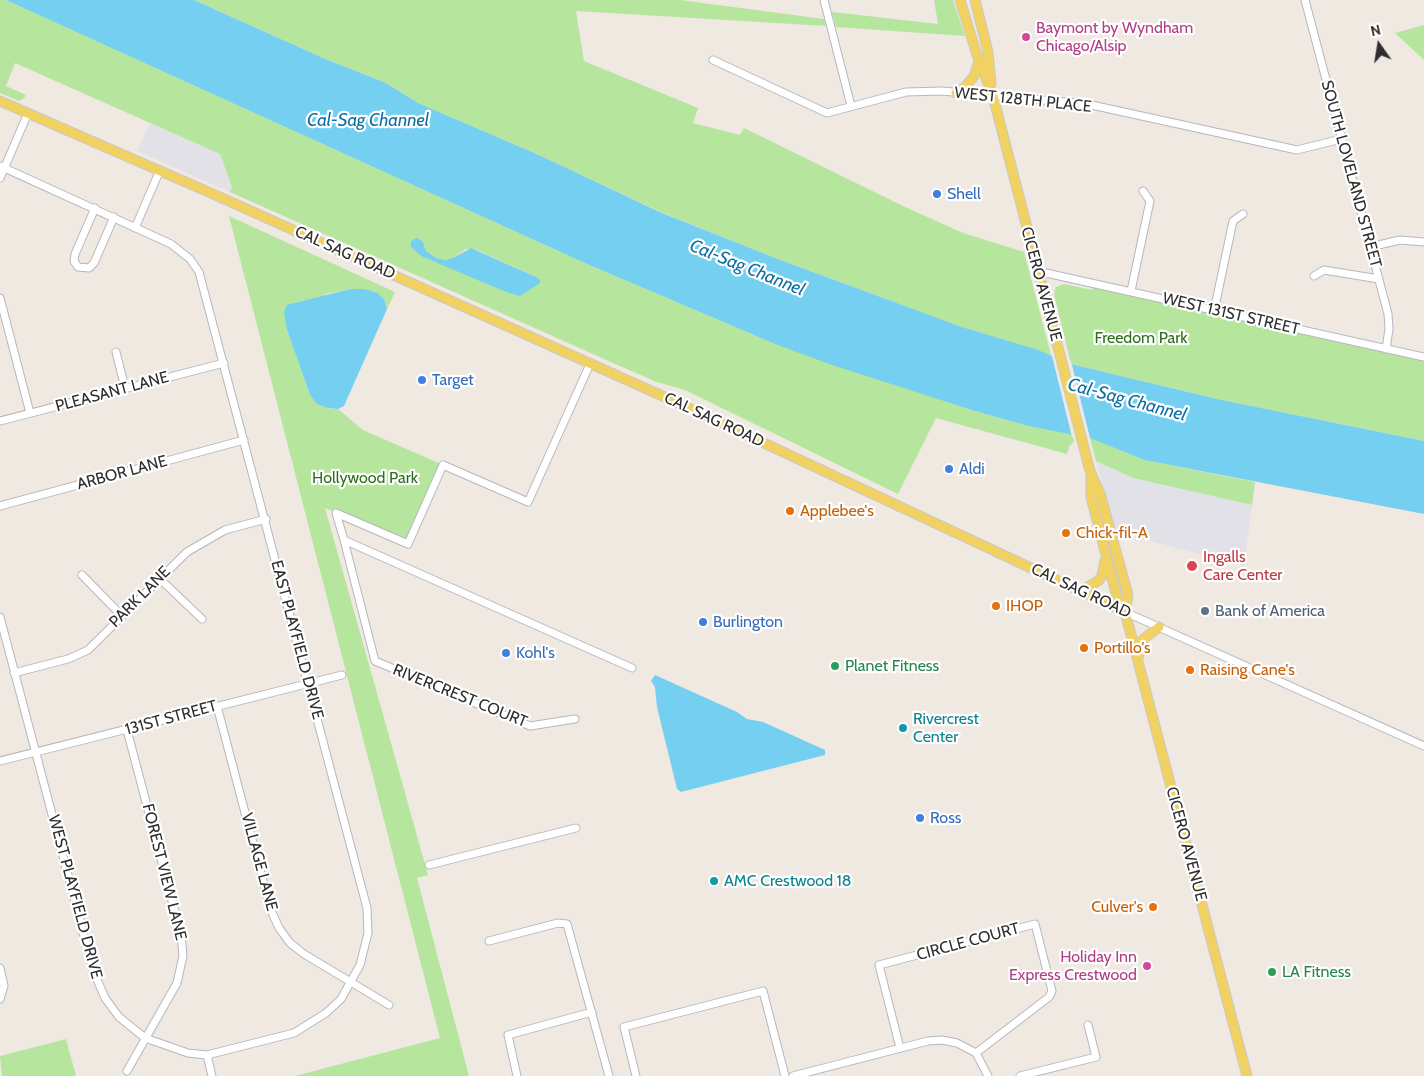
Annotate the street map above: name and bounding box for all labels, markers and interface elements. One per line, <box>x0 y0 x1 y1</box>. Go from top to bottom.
place label: Baymont by Wyndham Chicago/Alsip <box>1036 18 1193 56</box>
north arrow <box>1354 20 1404 70</box>
text: N <box>1369 21 1382 40</box>
marker: Baymont by Wyndham Chicago/Alsip <box>1020 31 1032 43</box>
street label: SOUTH LOVELAND STREET <box>1317 78 1385 270</box>
street label: WEST 128TH PLACE <box>954 83 1092 117</box>
water label: Cal-Sag Channel <box>307 110 429 132</box>
place label: Shell <box>947 184 981 204</box>
marker: Shell <box>931 188 943 200</box>
street label: CAL SAG ROAD <box>292 222 398 284</box>
street label: CICERO AVENUE <box>1017 225 1065 343</box>
water label: Cal-Sag Channel <box>686 235 808 301</box>
street label: WEST 131ST STREET <box>1161 289 1301 339</box>
park label: Freedom Park <box>1094 328 1188 348</box>
street label: PLEASANT LANE <box>53 368 171 416</box>
place label: Target <box>432 370 474 390</box>
marker: Target <box>416 374 428 386</box>
water label: Cal-Sag Channel <box>1065 374 1189 426</box>
street label: CAL SAG ROAD <box>661 388 767 452</box>
street label: ARBOR LANE <box>75 452 169 494</box>
place label: Aldi <box>959 459 985 479</box>
marker: Aldi <box>943 463 955 475</box>
park label: Hollywood Park <box>312 468 418 488</box>
place label: Applebee's <box>800 501 874 521</box>
marker: Applebee's <box>784 505 796 517</box>
place label: Chick-fil-A <box>1076 523 1148 543</box>
marker: Chick-fil-A <box>1060 527 1072 539</box>
place label: Ingalls Care Center <box>1203 547 1282 585</box>
street label: EAST PLAYFIELD DRIVE <box>267 558 327 722</box>
street label: CAL SAG ROAD <box>1028 559 1134 623</box>
marker: Ingalls Care Center <box>1185 559 1199 573</box>
street label: PARK LANE <box>105 562 175 632</box>
place label: IHOP <box>1006 596 1043 616</box>
marker: IHOP <box>990 600 1002 612</box>
place label: Bank of America <box>1215 601 1325 621</box>
marker: Bank of America <box>1199 605 1211 617</box>
place label: Burlington <box>713 612 783 632</box>
marker: Burlington <box>697 616 709 628</box>
place label: Portillo's <box>1094 638 1151 658</box>
marker: Portillo's <box>1078 642 1090 654</box>
place label: Kohl's <box>516 643 555 663</box>
marker: Kohl's <box>500 647 512 659</box>
place label: Planet Fitness <box>845 656 939 676</box>
street label: RIVERCREST COURT <box>390 660 530 732</box>
marker: Planet Fitness <box>829 660 841 672</box>
place label: Raising Cane's <box>1200 660 1295 680</box>
marker: Raising Cane's <box>1184 664 1196 676</box>
street label: 131ST STREET <box>123 697 219 739</box>
place label: Rivercrest Center <box>913 709 979 747</box>
marker: Rivercrest Center <box>897 722 909 734</box>
street label: CICERO AVENUE <box>1162 785 1210 903</box>
street label: FOREST VIEW LANE <box>138 802 190 942</box>
place label: Ross <box>930 808 961 828</box>
street label: VILLAGE LANE <box>237 811 281 913</box>
marker: Ross <box>914 812 926 824</box>
street label: WEST PLAYFIELD DRIVE <box>44 813 106 981</box>
place label: AMC Crestwood 18 <box>724 871 852 891</box>
marker: AMC Crestwood 18 <box>708 875 720 887</box>
place label: Culver's <box>1091 897 1143 917</box>
marker: Culver's <box>1147 901 1159 913</box>
street label: CIRCLE COURT <box>915 919 1021 965</box>
place label: Holiday Inn Express Crestwood <box>1009 947 1137 985</box>
marker: Holiday Inn Express Crestwood <box>1141 960 1153 972</box>
place label: LA Fitness <box>1282 962 1351 982</box>
marker: LA Fitness <box>1266 966 1278 978</box>

